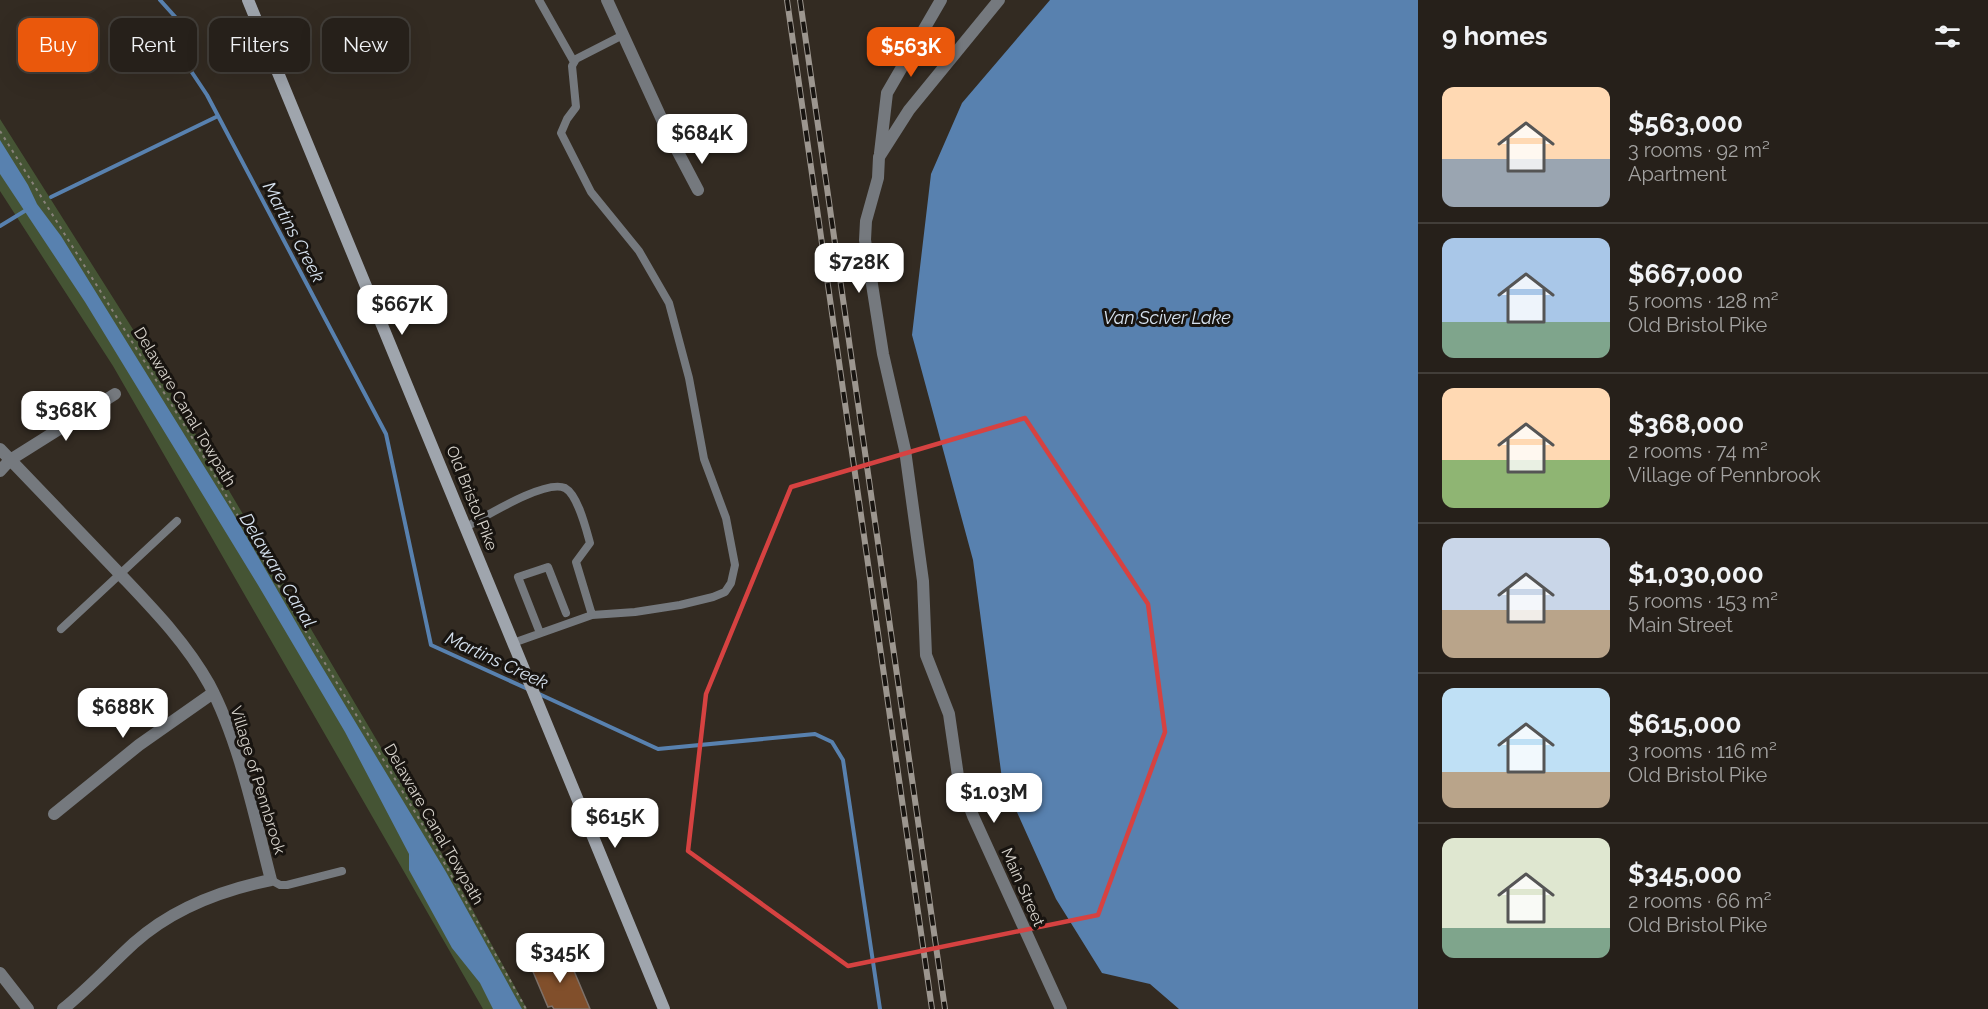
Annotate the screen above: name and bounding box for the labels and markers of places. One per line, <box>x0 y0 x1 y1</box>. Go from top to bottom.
pin: $563K <box>869 27 953 78</box>
pin: $684K <box>660 114 744 165</box>
pin: $728K <box>817 243 901 294</box>
pin: $667K <box>360 285 444 336</box>
pin: $368K <box>24 391 108 442</box>
pin: $688K <box>81 688 165 739</box>
pin: $1.03M <box>945 773 1043 824</box>
pin: $615K <box>573 798 657 849</box>
pin: $345K <box>518 933 602 984</box>

